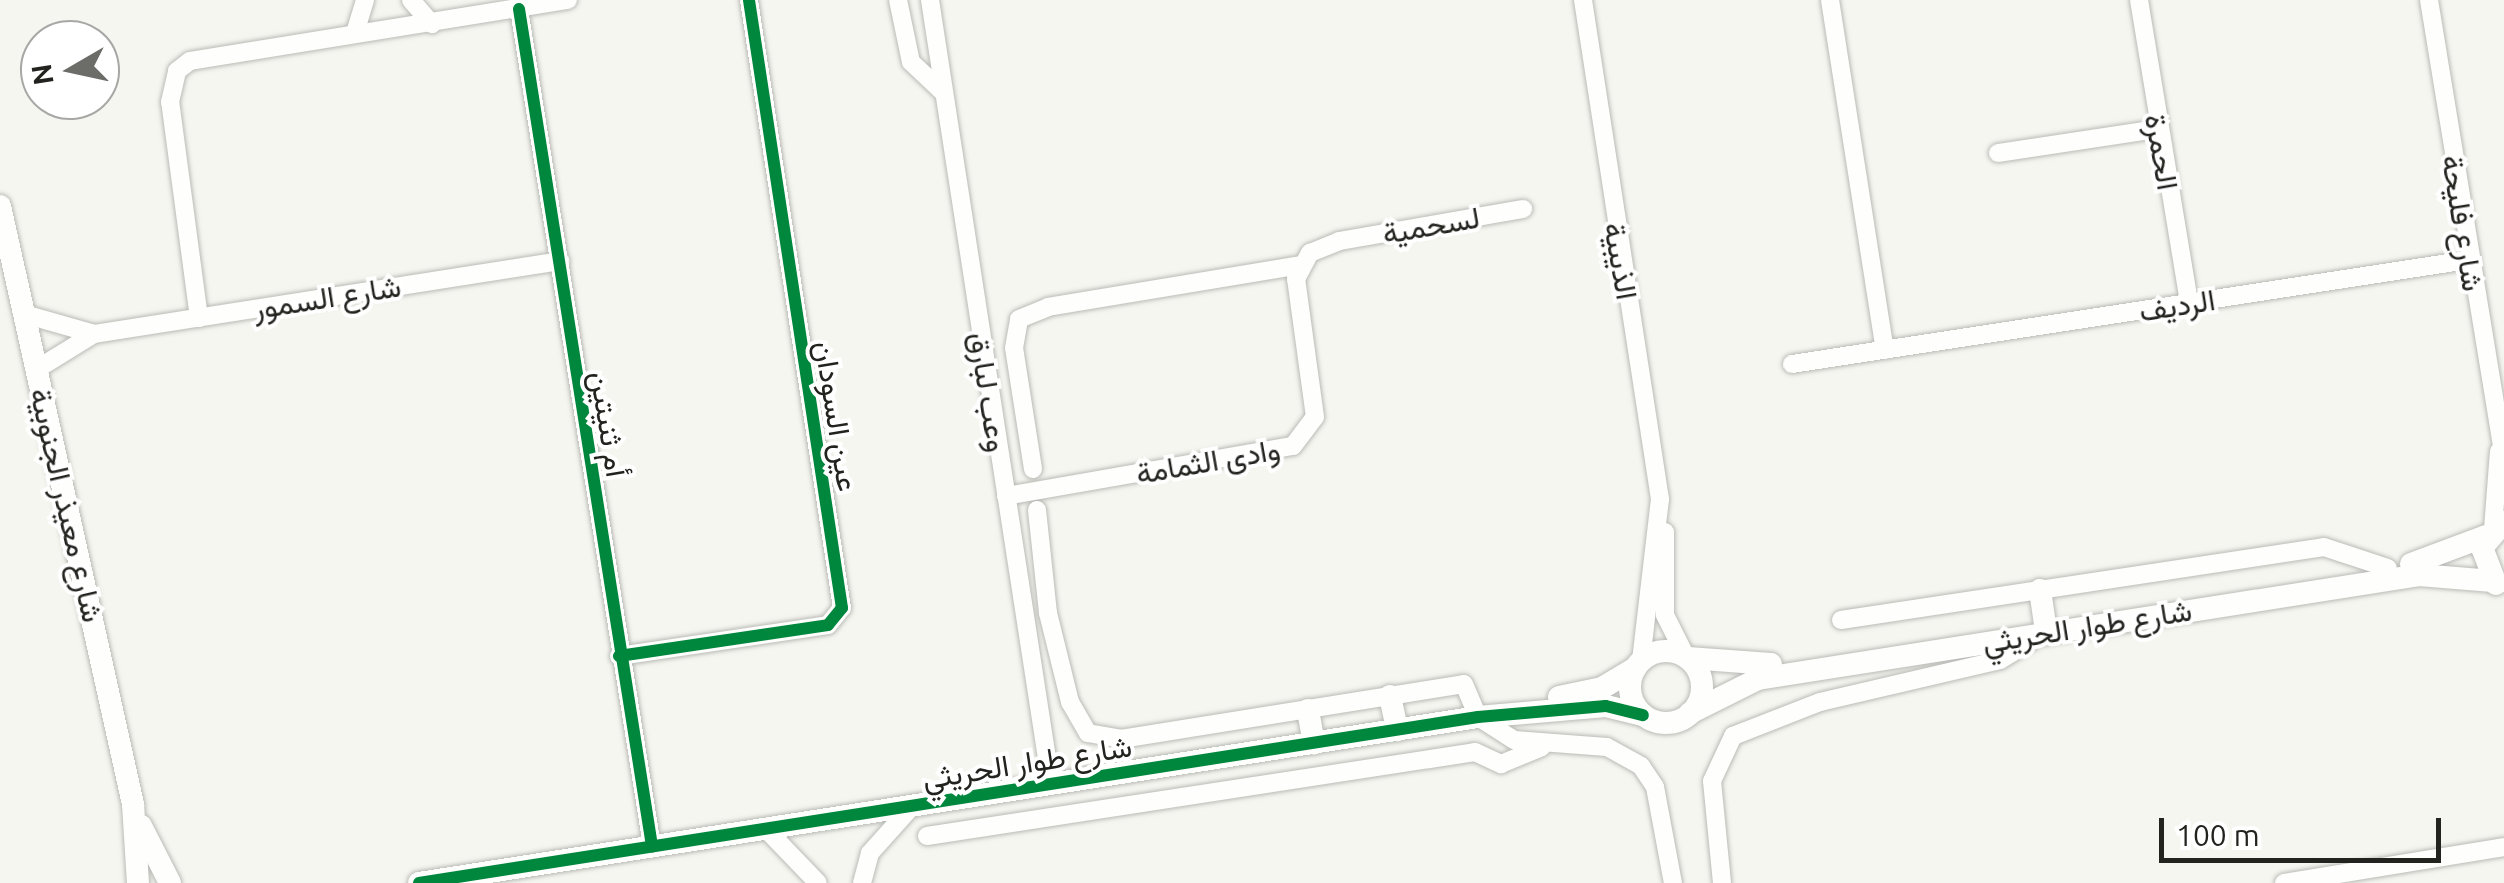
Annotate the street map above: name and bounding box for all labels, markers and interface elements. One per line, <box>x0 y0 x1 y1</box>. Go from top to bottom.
north arrow <box>20 20 120 120</box>
text: N <box>25 62 59 87</box>
street label: الحمرة <box>2138 111 2186 193</box>
street label: شارع فليحة <box>2434 152 2492 294</box>
street label: لسحمية <box>1380 199 1482 251</box>
street label: الذيبية <box>1597 220 1645 302</box>
street label: شارع السمور <box>251 268 403 326</box>
street label: الرديف <box>2136 281 2218 329</box>
street label: وعب لبارق <box>962 330 1016 454</box>
street label: عين السودان <box>807 338 867 494</box>
street label: أم ثنيتين <box>583 368 635 480</box>
street label: شارع معيذر الجنوبية <box>23 384 111 626</box>
street label: وادى الثمامة <box>1133 431 1283 491</box>
street label: شارع طوار الحريثي <box>1980 592 2194 660</box>
street label: شارع طوار الحريثي <box>920 728 1134 796</box>
scale bar <box>2164 798 2446 860</box>
text: 100 m <box>2176 818 2260 852</box>

